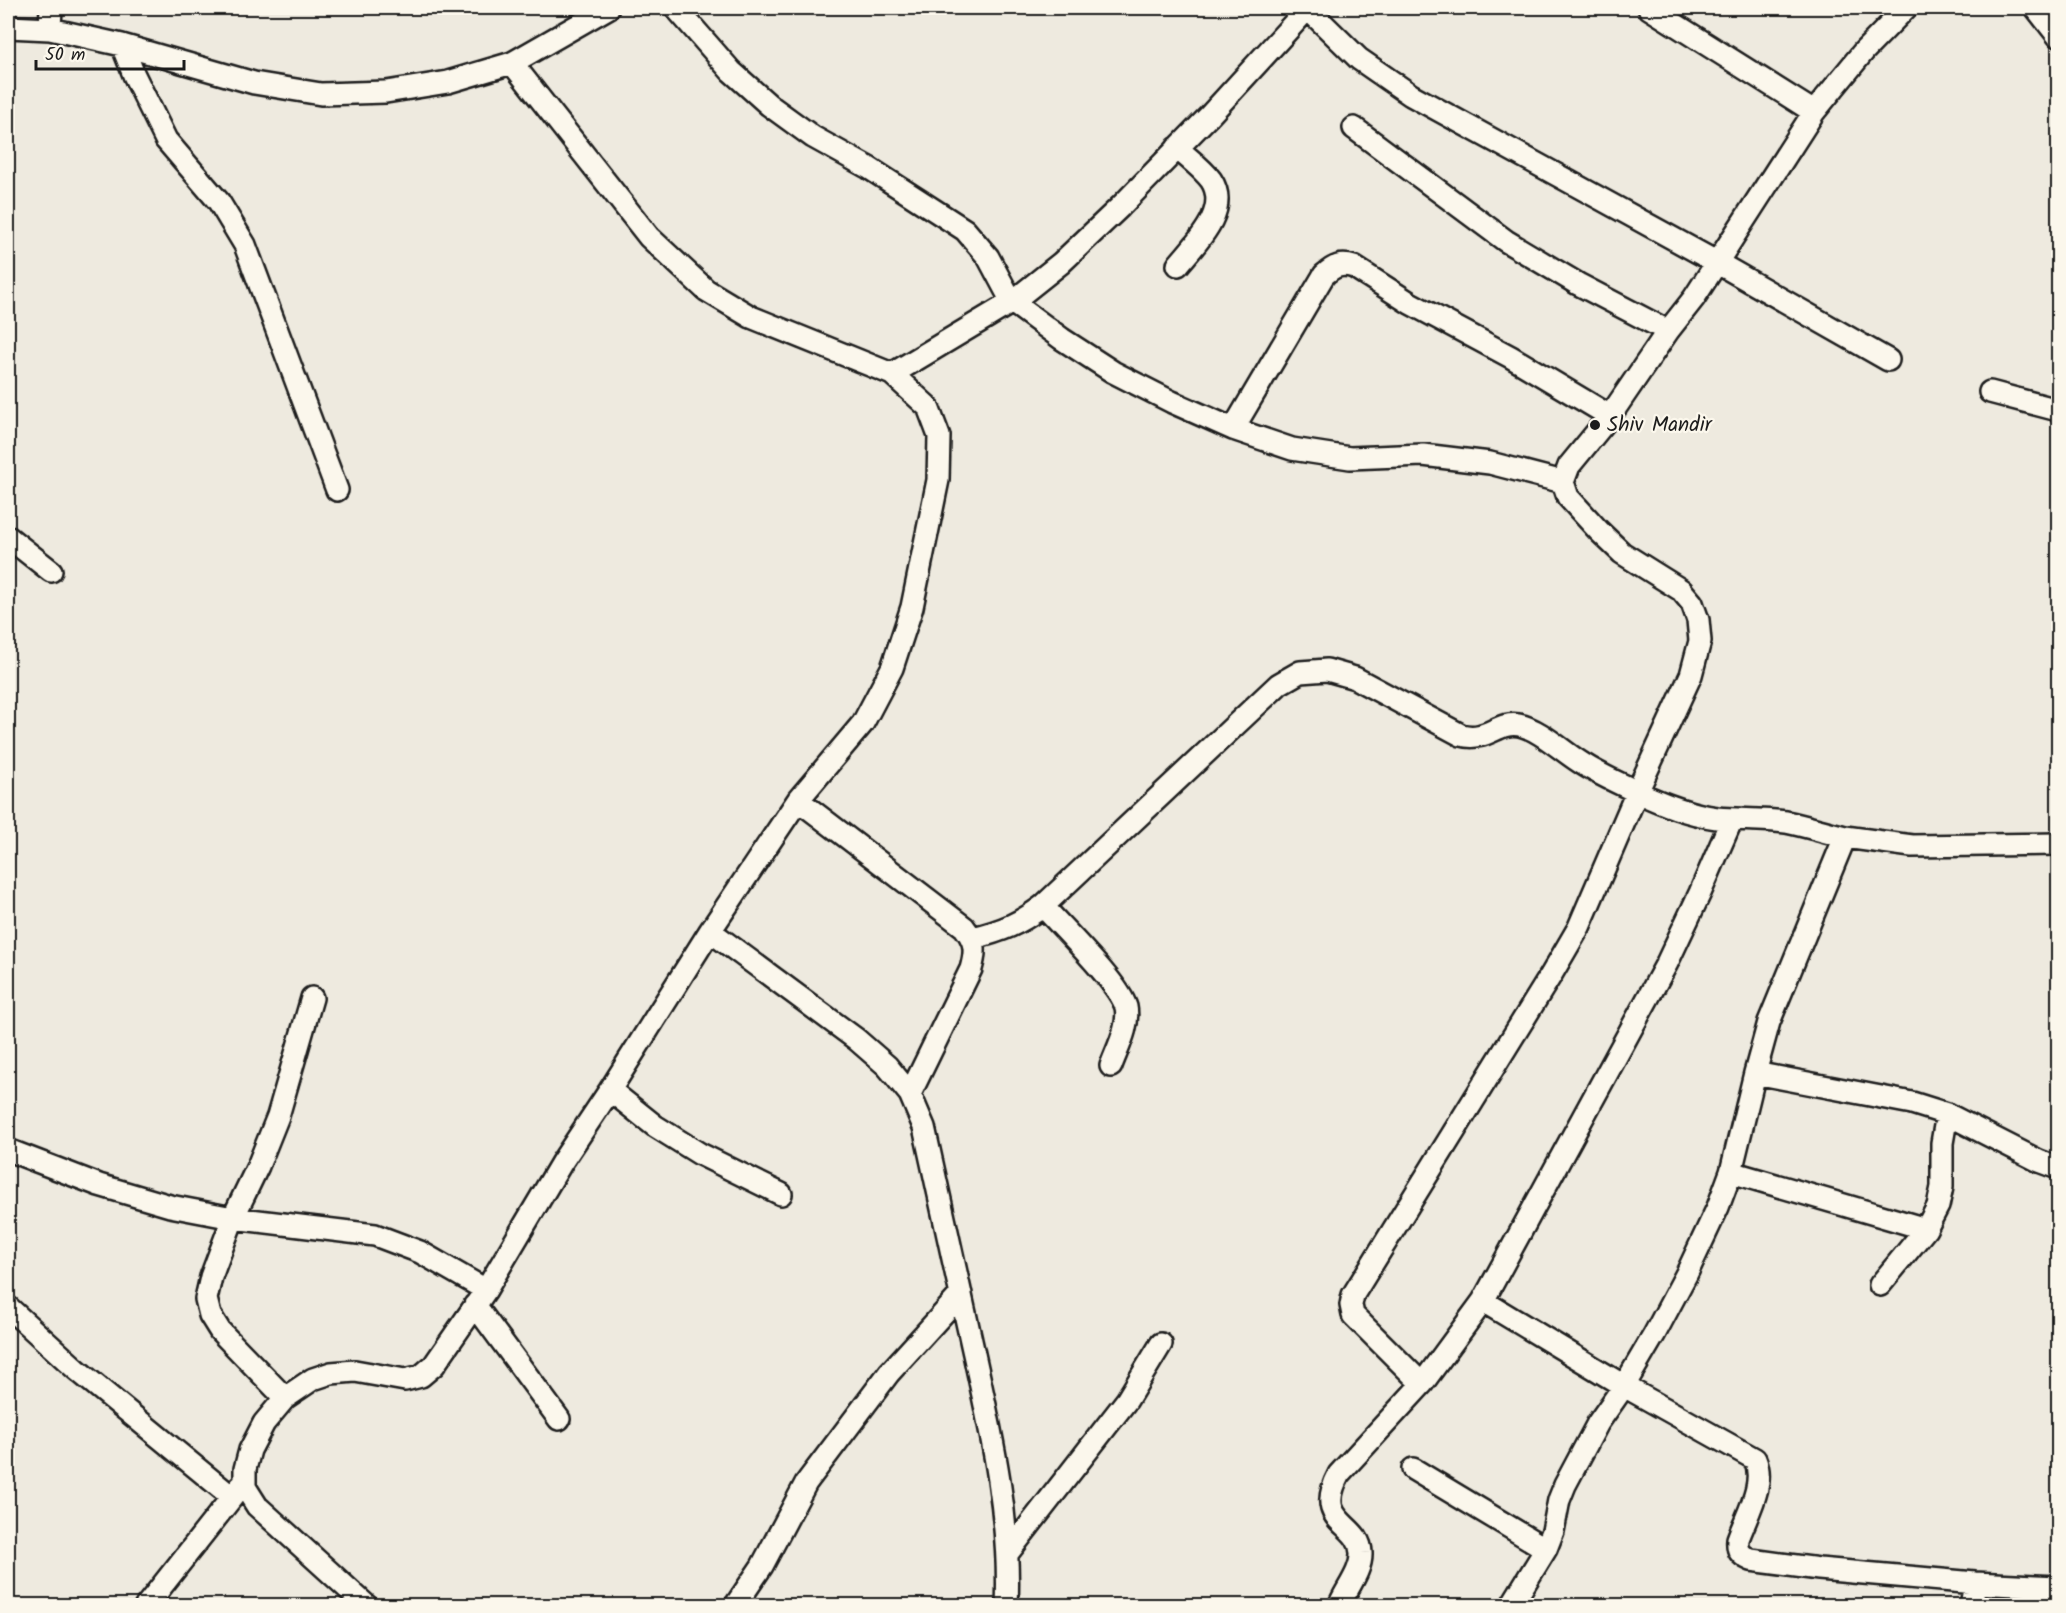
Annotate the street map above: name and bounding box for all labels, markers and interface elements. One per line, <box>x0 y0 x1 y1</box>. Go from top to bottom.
scale bar <box>36 33 184 71</box>
text: 50 m <box>45 41 85 70</box>
place label: Shiv Mandir <box>1607 409 1713 442</box>
marker: Shiv Mandir <box>1588 418 1602 432</box>

